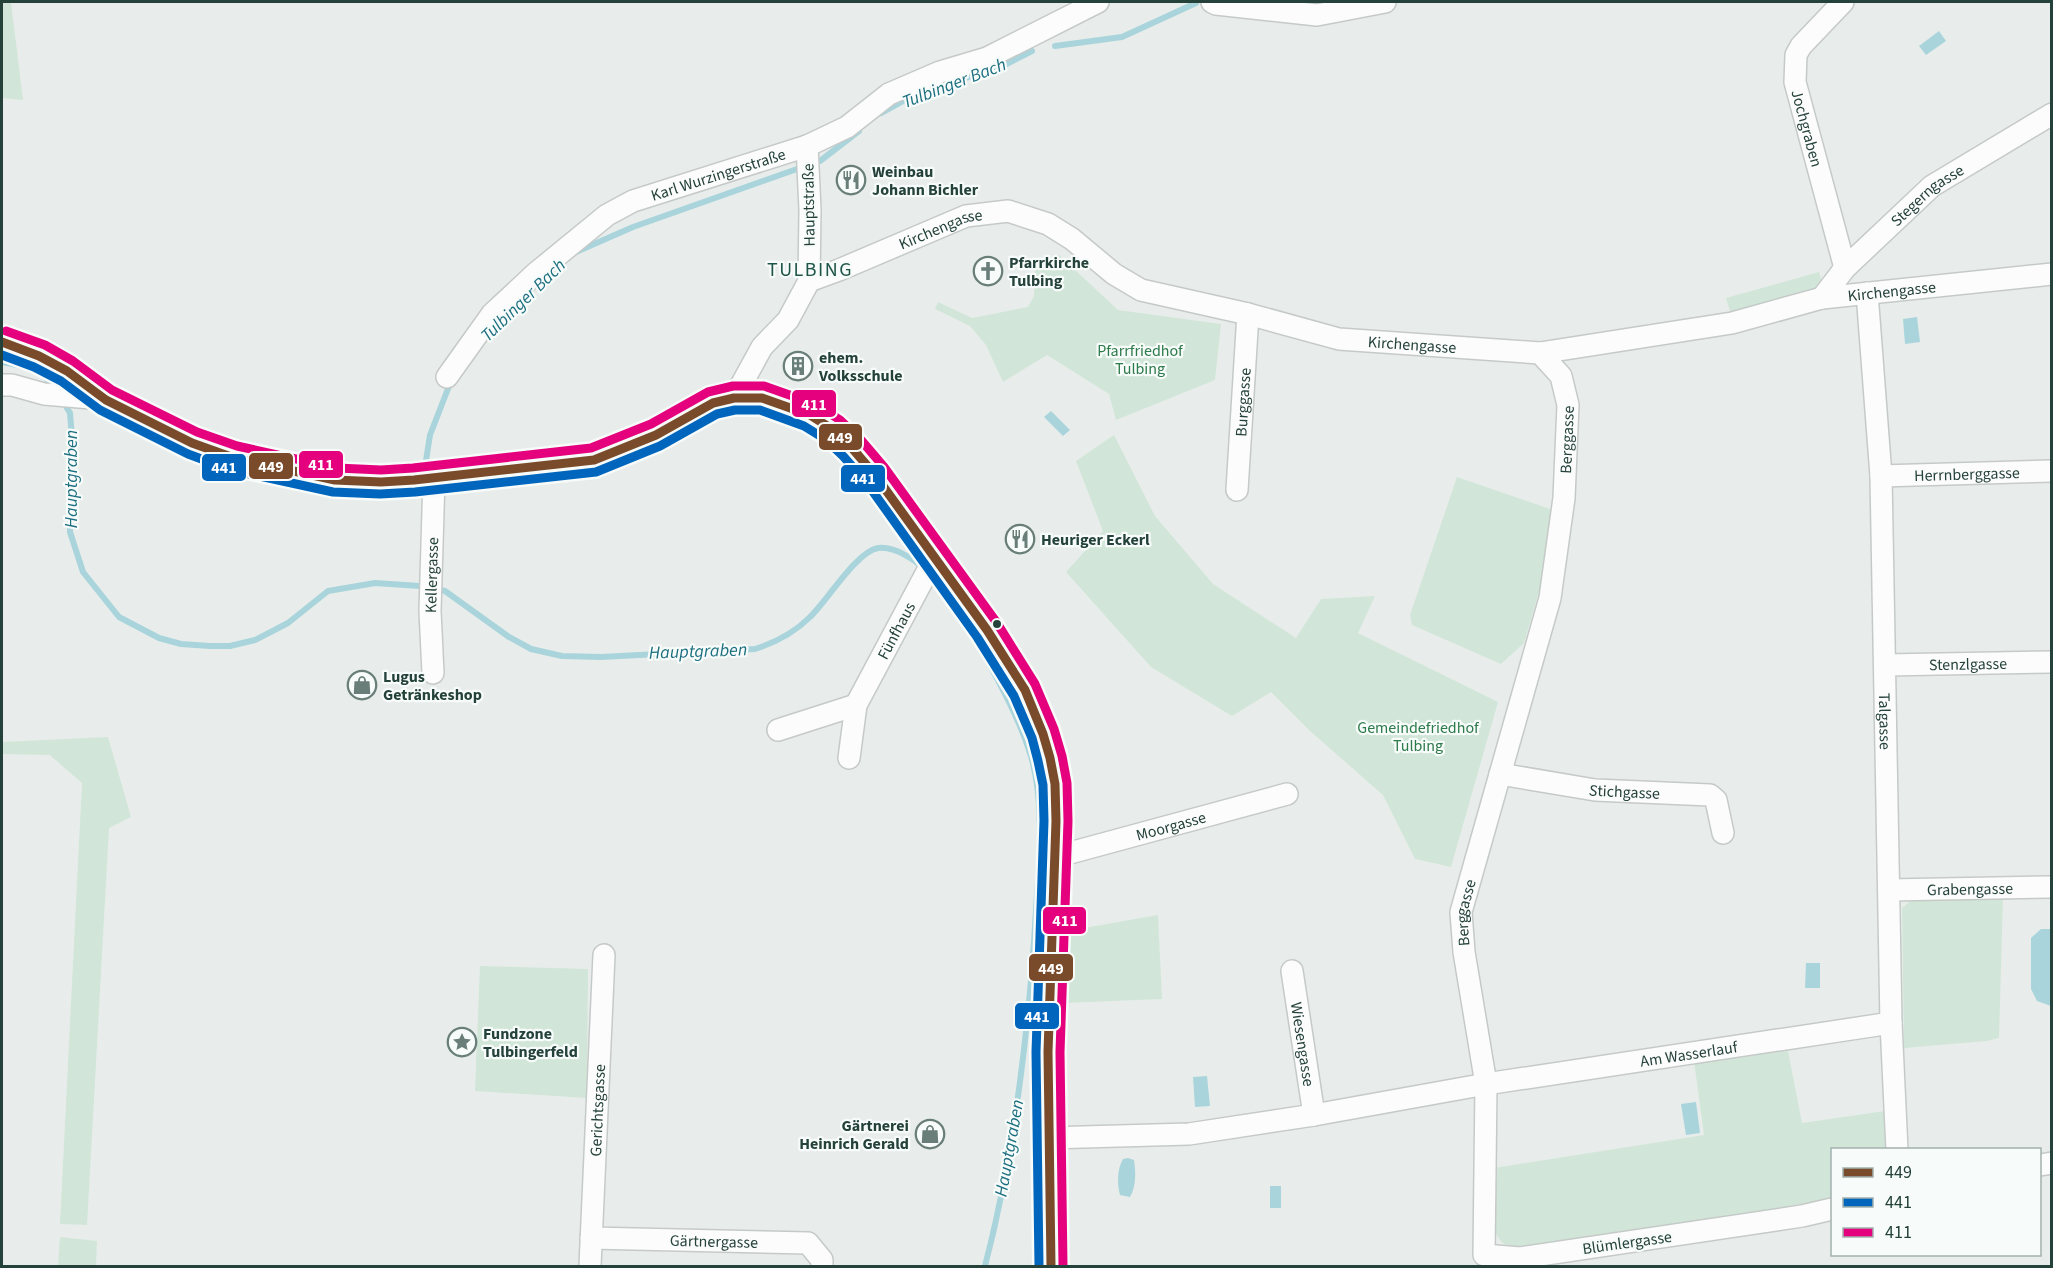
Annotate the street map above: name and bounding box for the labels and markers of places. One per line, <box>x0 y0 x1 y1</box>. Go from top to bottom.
place label: Weinbau Johann Bichler <box>872 161 979 201</box>
restaurant icon: Weinbau Johann Bichler <box>835 164 867 196</box>
place label: Pfarrkirche Tulbing <box>1009 252 1089 292</box>
church icon: Pfarrkirche Tulbing <box>972 255 1004 287</box>
place label: ehem. Volksschule <box>818 347 903 387</box>
building icon: ehem. Volksschule <box>782 350 814 382</box>
restaurant icon: Heuriger Eckerl <box>1004 523 1036 555</box>
place label: Heuriger Eckerl <box>1041 529 1150 551</box>
unlabelled marker <box>991 618 1003 630</box>
place label: Lugus Getränkeshop <box>383 666 482 706</box>
shop icon: Lugus Getränkeshop <box>346 669 378 701</box>
place label: Fundzone Tulbingerfeld <box>483 1023 578 1063</box>
place icon: Fundzone Tulbingerfeld <box>446 1026 478 1058</box>
place label: Gärtnerei Heinrich Gerald <box>799 1115 909 1155</box>
shop icon: Gärtnerei Heinrich Gerald <box>914 1118 946 1150</box>

